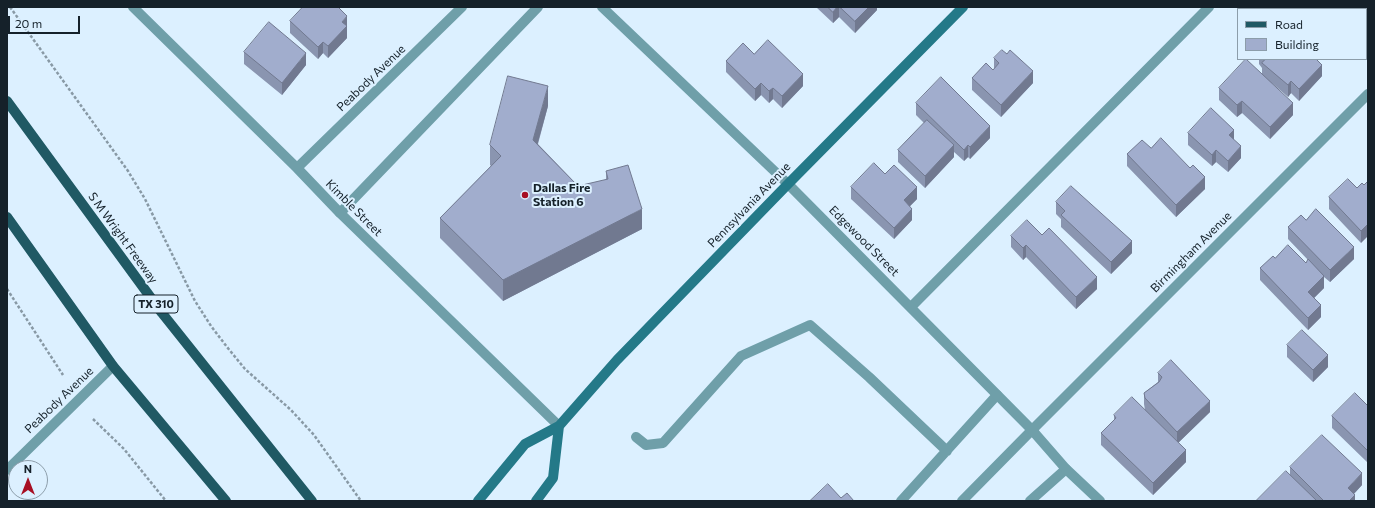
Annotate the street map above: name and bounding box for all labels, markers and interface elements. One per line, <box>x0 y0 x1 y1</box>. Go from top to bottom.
scale bar <box>10 8 82 34</box>
legend <box>1237 8 1367 60</box>
text: 20 m <box>15 16 42 30</box>
text: Road <box>1275 17 1303 31</box>
text: Building <box>1275 37 1319 51</box>
street label: Peabody Avenue <box>334 42 408 114</box>
street label: Pennsylvania Avenue <box>705 159 793 251</box>
street label: Kimble Street <box>323 177 385 239</box>
place label: Dallas Fire Station 6 <box>533 181 590 209</box>
street label: S M Wright Freeway <box>85 190 161 286</box>
marker: Dallas Fire Station 6 <box>520 190 530 200</box>
street label: Edgewood Street <box>826 203 902 279</box>
street label: Birmingham Avenue <box>1148 209 1234 295</box>
road number: TX 310 <box>134 295 178 313</box>
street label: Peabody Avenue <box>22 364 96 436</box>
north arrow <box>8 460 48 500</box>
text: N <box>24 462 32 475</box>

